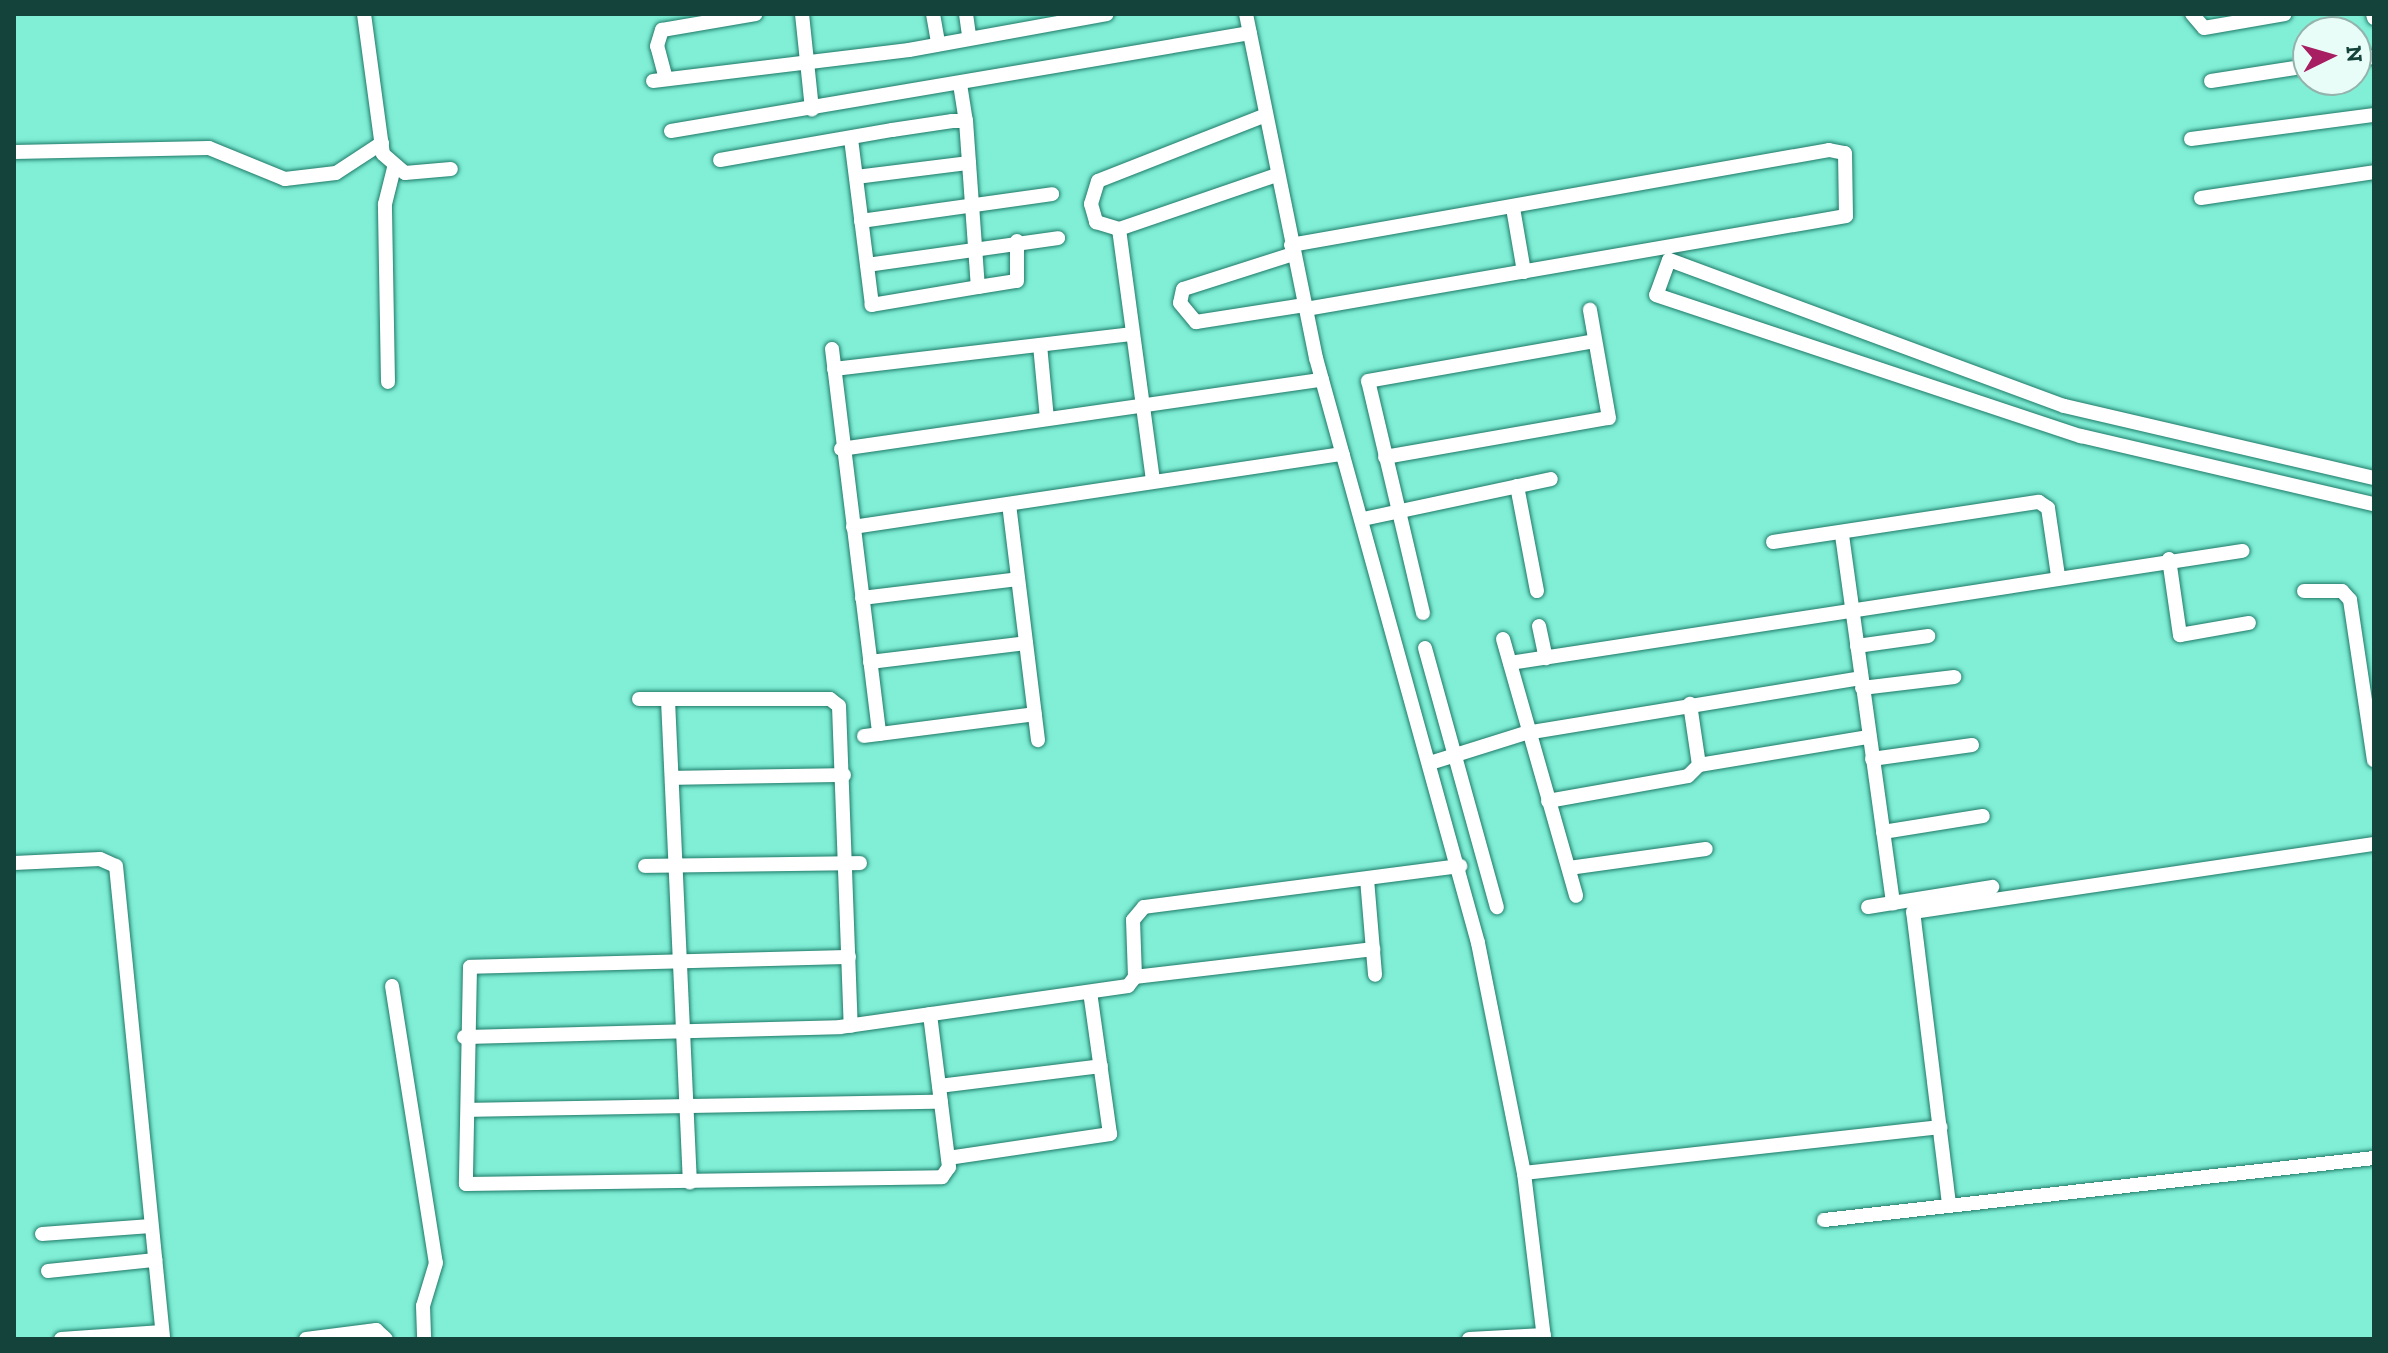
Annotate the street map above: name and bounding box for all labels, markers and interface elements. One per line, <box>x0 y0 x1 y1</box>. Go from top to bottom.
north arrow <box>2292 16 2372 96</box>
text: N <box>2340 45 2369 64</box>

